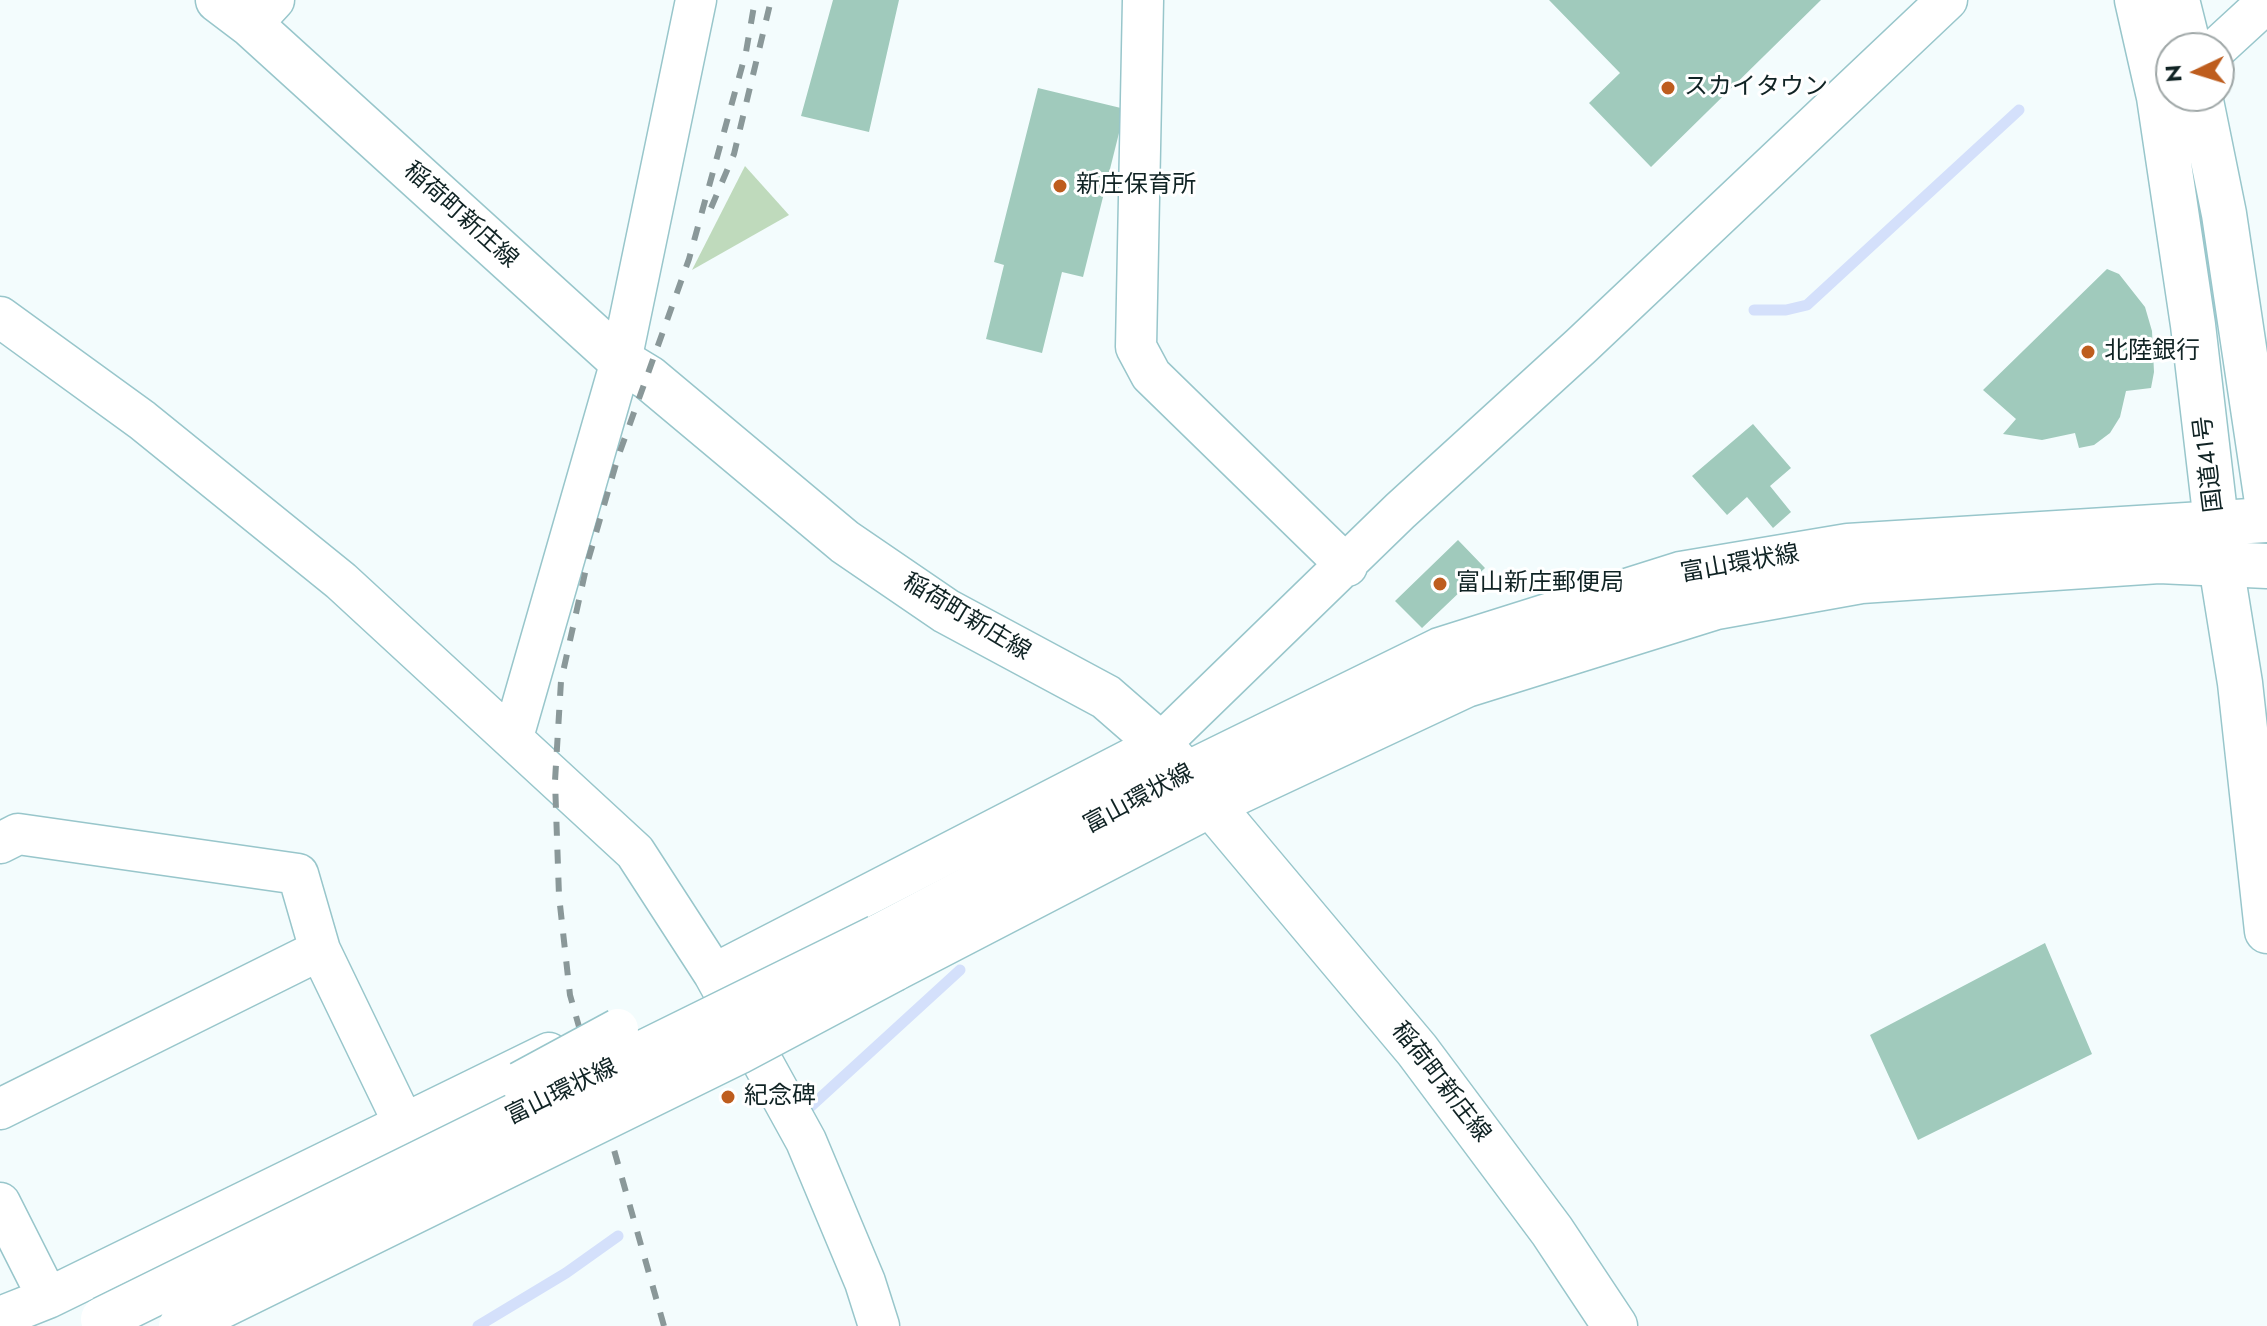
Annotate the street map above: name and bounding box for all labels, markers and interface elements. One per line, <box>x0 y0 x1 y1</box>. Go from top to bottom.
north arrow <box>2155 32 2235 112</box>
text: N <box>2156 64 2190 83</box>
place label: スカイタウン <box>1684 74 1828 102</box>
marker: スカイタウン <box>1659 79 1677 97</box>
street label: 稲荷町新庄線 <box>397 157 523 275</box>
place label: 新庄保育所 <box>1076 172 1196 200</box>
marker: 新庄保育所 <box>1051 177 1069 195</box>
place label: 北陸銀行 <box>2104 338 2200 366</box>
marker: 北陸銀行 <box>2079 343 2097 361</box>
street label: 国道41号 <box>2190 414 2230 514</box>
street label: 富山環状線 <box>1678 540 1802 590</box>
street label: 稲荷町新庄線 <box>897 569 1035 667</box>
place label: 富山新庄郵便局 <box>1456 570 1624 598</box>
marker: 富山新庄郵便局 <box>1431 575 1449 593</box>
street label: 富山環状線 <box>1079 759 1199 841</box>
street label: 稲荷町新庄線 <box>1384 1017 1496 1149</box>
street label: 富山環状線 <box>502 1054 622 1132</box>
place label: 紀念碑 <box>744 1083 816 1111</box>
marker: 紀念碑 <box>719 1088 737 1106</box>

